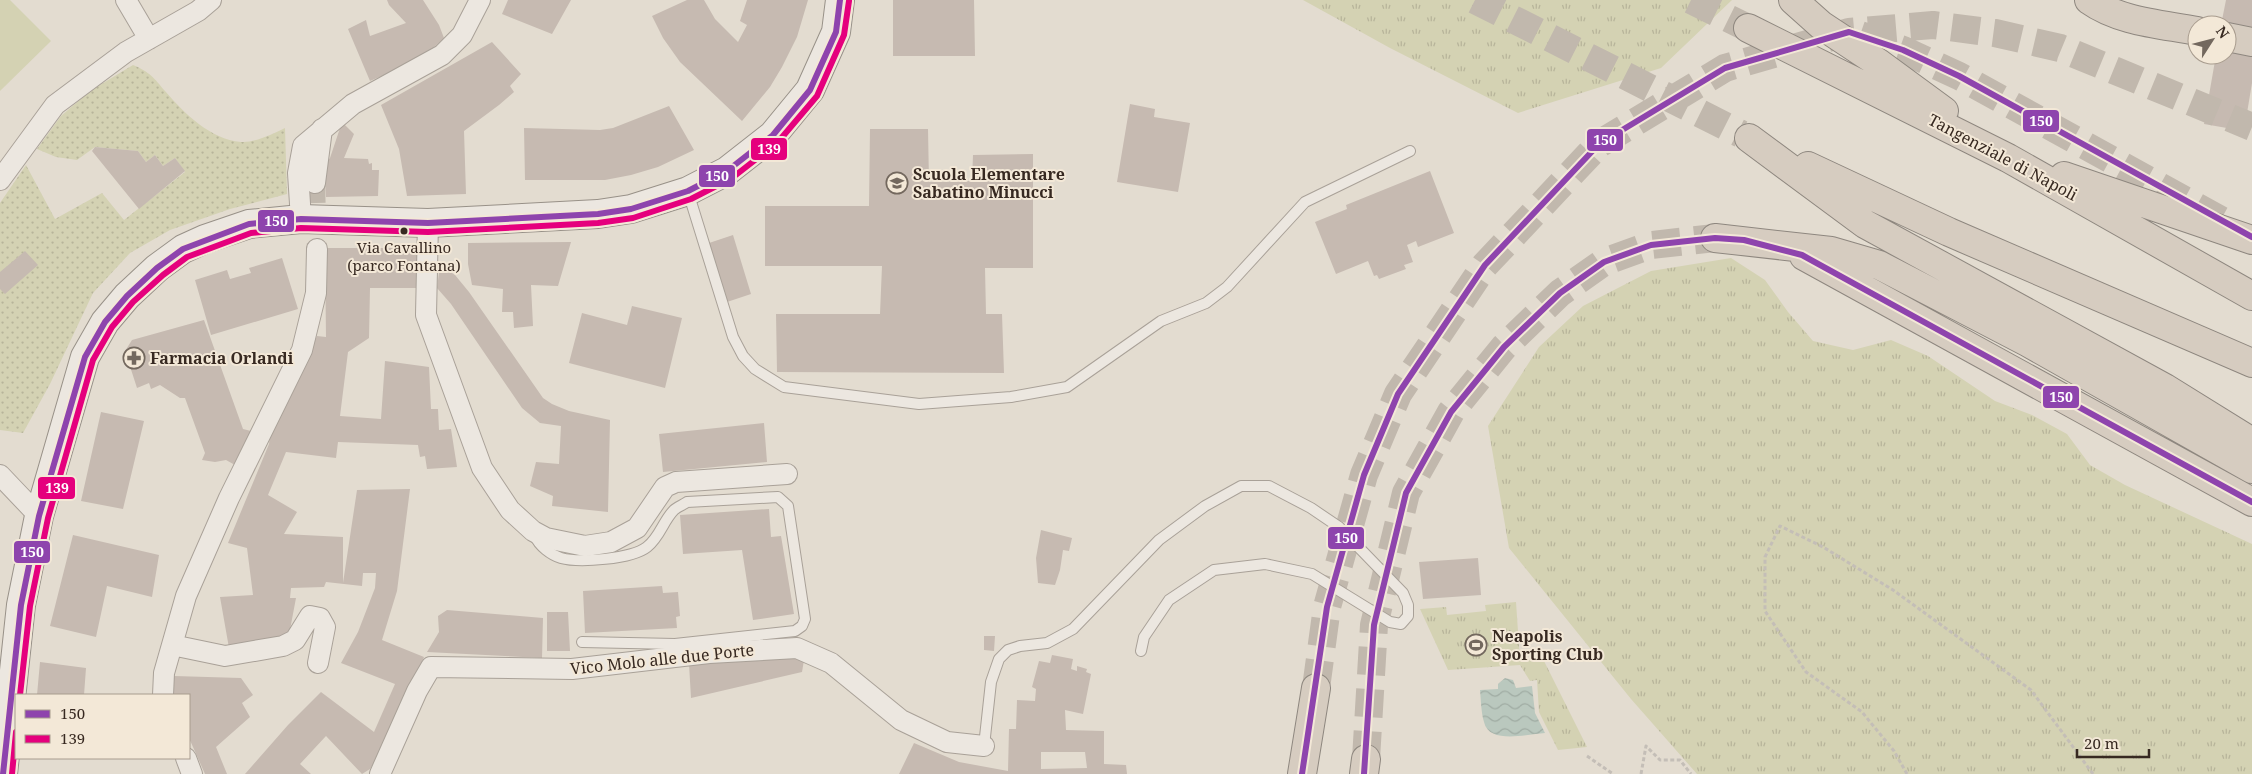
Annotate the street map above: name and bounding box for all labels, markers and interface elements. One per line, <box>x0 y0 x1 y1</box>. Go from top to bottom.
north arrow <box>2187 15 2237 65</box>
text: N <box>2212 22 2234 42</box>
street label: Tangenziale di Napoli <box>1925 108 2081 206</box>
line badge: 150 <box>2022 109 2060 133</box>
text: 150 <box>2029 111 2053 130</box>
line badge: 150 <box>1586 128 1624 152</box>
text: 150 <box>1593 130 1617 149</box>
line badge: 139 <box>750 137 788 161</box>
text: 139 <box>757 139 781 158</box>
place label: Scuola Elementare Sabatino Minucci <box>913 163 1065 203</box>
line badge: 150 <box>698 164 736 188</box>
text: 150 <box>705 166 729 185</box>
school or university icon: Scuola Elementare Sabatino Minucci <box>885 171 909 195</box>
line badge: 150 <box>257 209 295 233</box>
text: 150 <box>264 211 288 230</box>
marker: Via Cavallino (parco Fontana) <box>399 226 409 236</box>
place label: Via Cavallino (parco Fontana) <box>347 237 461 275</box>
pharmacy icon: Farmacia Orlandi <box>122 346 146 370</box>
place label: Farmacia Orlandi <box>150 347 294 369</box>
line badge: 150 <box>2042 385 2080 409</box>
text: 150 <box>2049 387 2073 406</box>
line badge: 139 <box>37 476 76 500</box>
text: 139 <box>45 478 69 497</box>
line badge: 150 <box>1327 526 1365 550</box>
text: 150 <box>1334 528 1358 547</box>
line badge: 150 <box>13 540 51 564</box>
text: 150 <box>20 542 44 561</box>
place label: Neapolis Sporting Club <box>1492 625 1603 665</box>
sports icon: Neapolis Sporting Club <box>1464 633 1488 657</box>
street label: Vico Molo alle due Porte <box>569 638 755 680</box>
legend <box>15 694 190 759</box>
text: 150 <box>60 703 85 723</box>
scale bar <box>2077 726 2150 758</box>
text: 139 <box>60 728 85 748</box>
text: 20 m <box>2084 733 2119 753</box>

